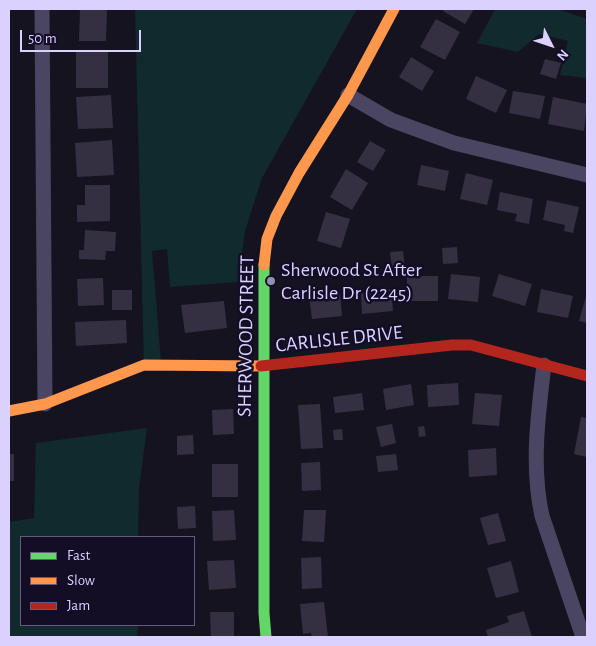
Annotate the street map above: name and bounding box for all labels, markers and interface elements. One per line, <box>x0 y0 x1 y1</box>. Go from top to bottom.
scale bar <box>22 20 144 52</box>
north arrow <box>526 20 576 70</box>
text: 50 m <box>28 31 57 46</box>
text: N <box>554 47 571 63</box>
street label: SHERWOOD STREET <box>233 255 259 417</box>
place label: Sherwood St After Carlisle Dr (2245) <box>281 258 422 305</box>
marker: Sherwood St After Carlisle Dr (2245) <box>265 275 277 287</box>
street label: CARLISLE DRIVE <box>274 320 404 358</box>
legend <box>20 536 195 626</box>
text: Fast <box>67 548 90 563</box>
text: Slow <box>67 573 95 588</box>
text: Jam <box>67 598 90 613</box>

